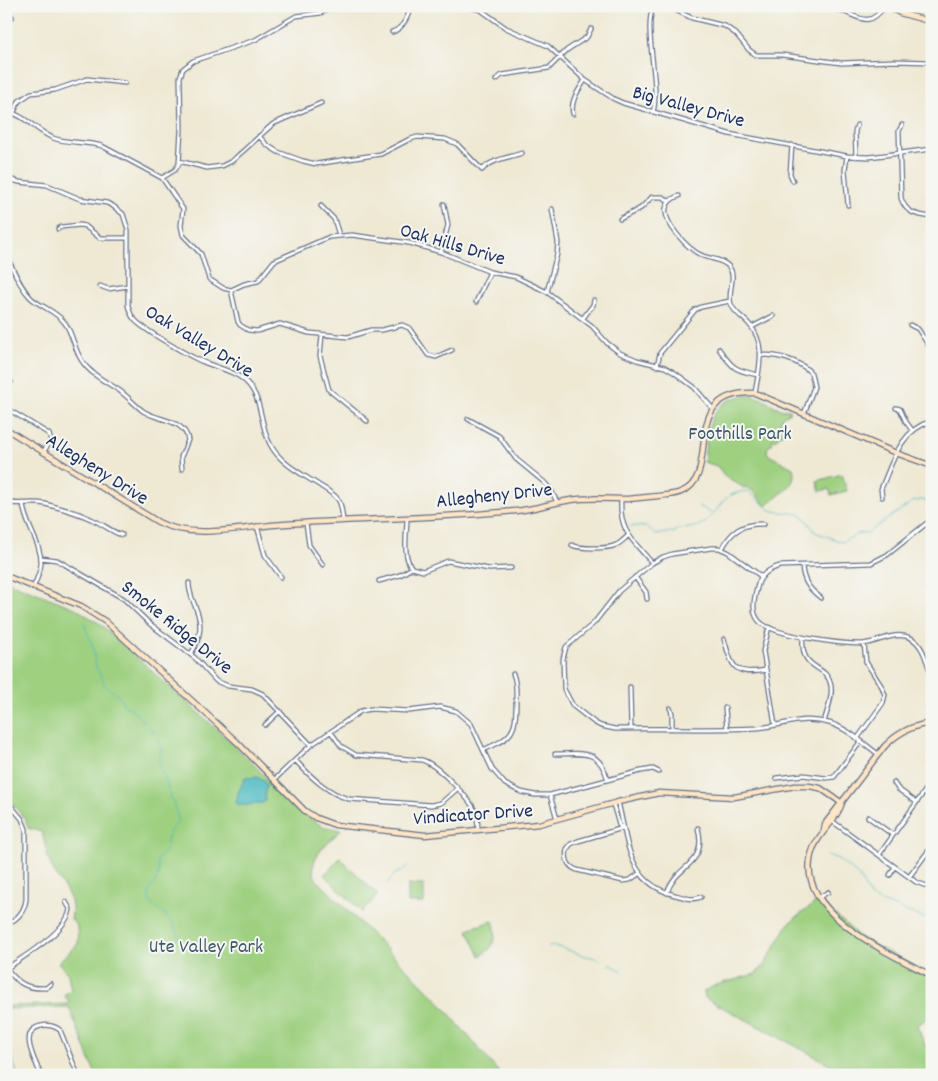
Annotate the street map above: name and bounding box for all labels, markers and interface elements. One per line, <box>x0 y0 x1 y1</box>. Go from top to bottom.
street label: Big Valley Drive <box>629 79 748 136</box>
street label: Oak Hills Drive <box>396 217 508 274</box>
street label: Oak Valley Drive <box>139 299 258 386</box>
park label: Foothills Park <box>688 421 792 449</box>
street label: Allegheny Drive <box>40 428 153 513</box>
street label: Allegheny Drive <box>435 477 554 517</box>
street label: Smoke Ridge Drive <box>114 575 238 682</box>
street label: Vindicator Drive <box>412 798 534 834</box>
park label: Ute Valley Park <box>149 934 263 962</box>

